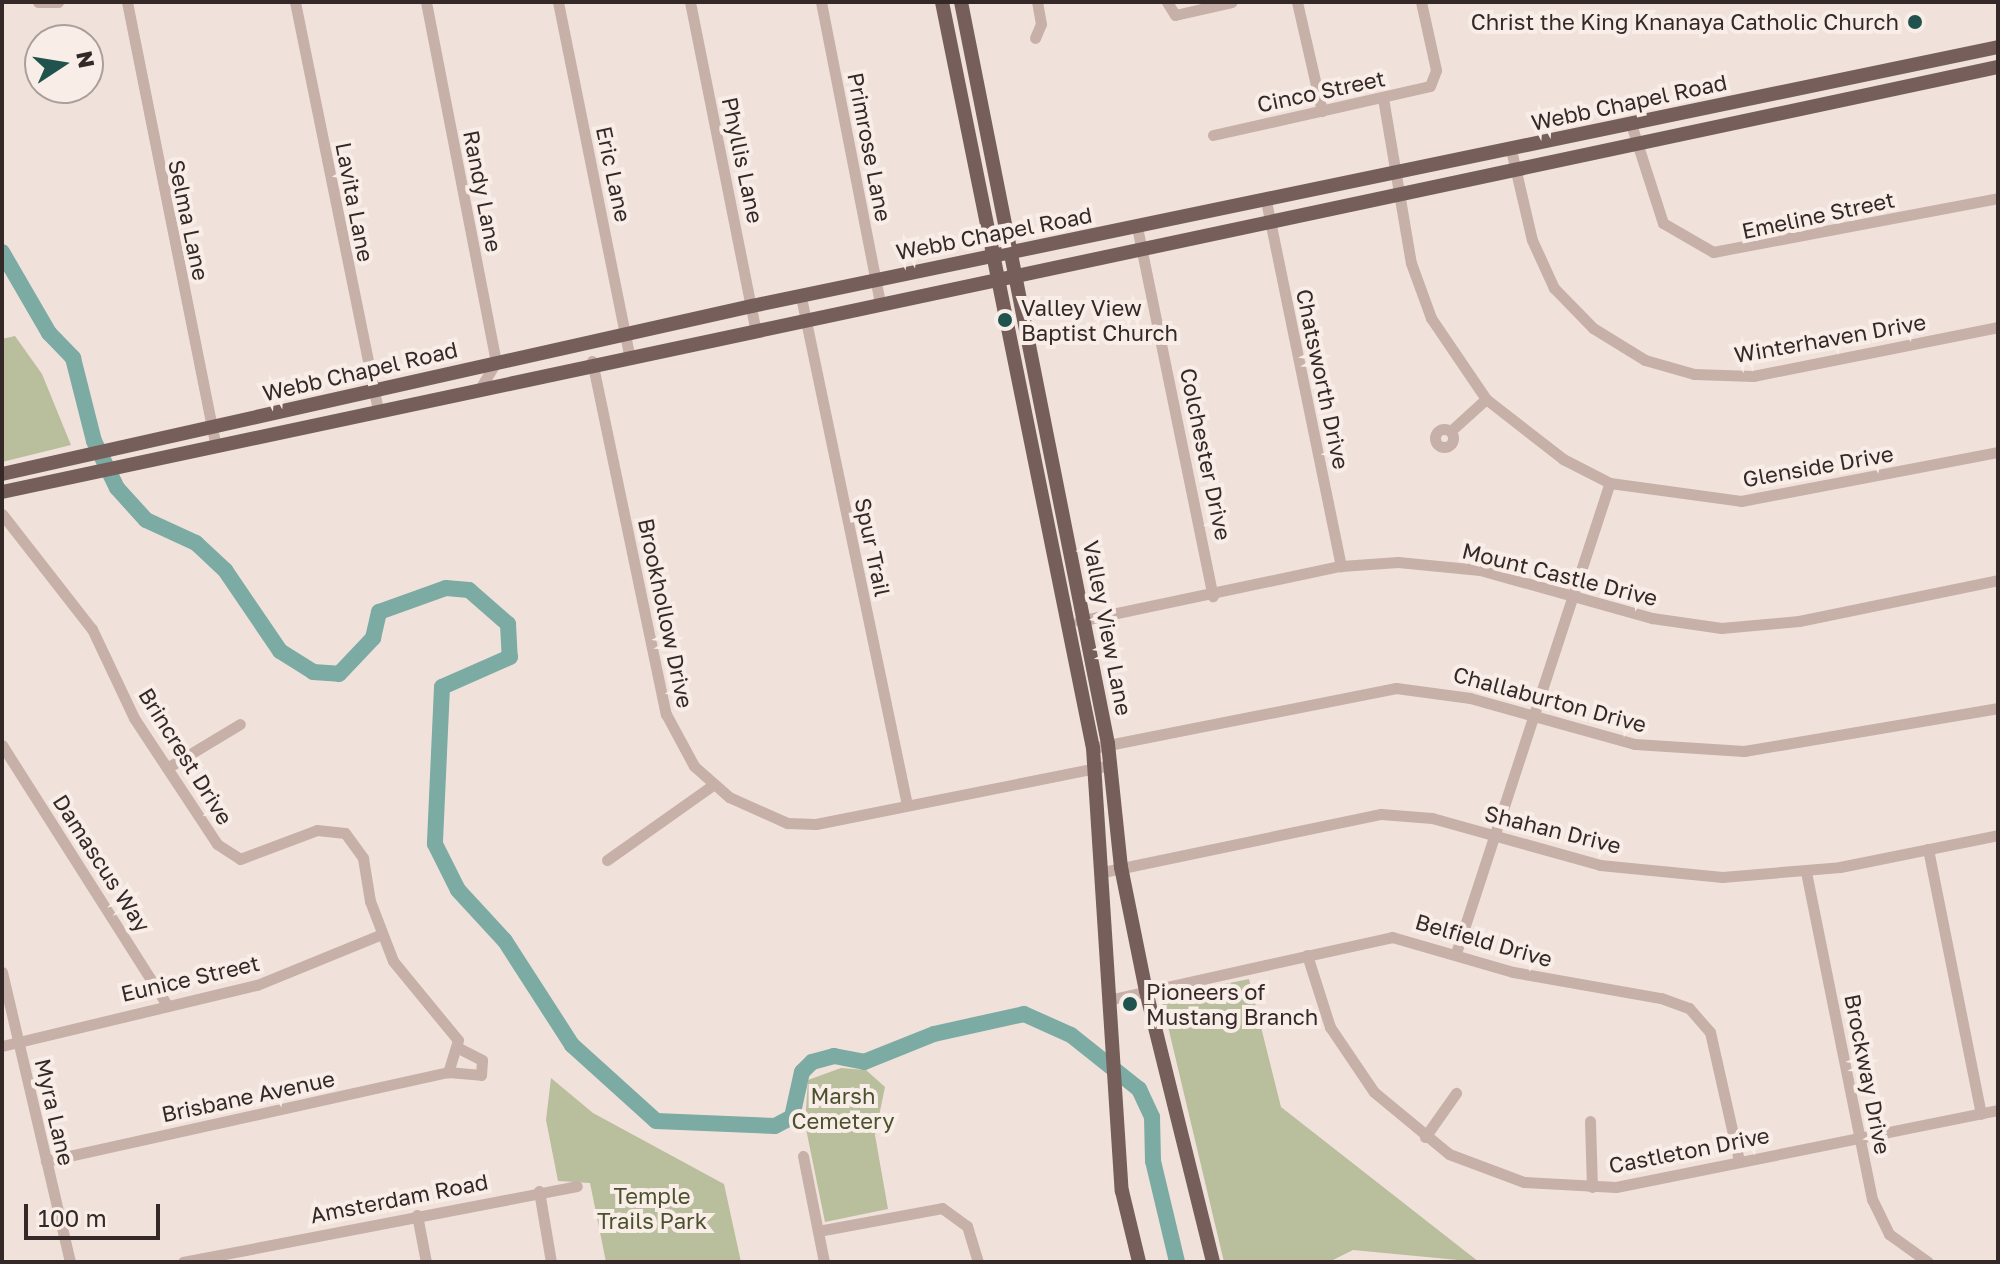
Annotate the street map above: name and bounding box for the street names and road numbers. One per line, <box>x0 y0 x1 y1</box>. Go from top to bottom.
street label: Cinco Street <box>1255 65 1387 117</box>
street label: Webb Chapel Road <box>1529 68 1729 136</box>
street label: Primrose Lane <box>843 70 897 224</box>
street label: Phyllis Lane <box>717 94 769 226</box>
street label: Eric Lane <box>591 124 637 224</box>
street label: Randy Lane <box>458 128 508 254</box>
street label: Lavita Lane <box>330 140 380 264</box>
street label: Selma Lane <box>163 157 215 283</box>
street label: Emeline Street <box>1739 186 1897 244</box>
street label: Webb Chapel Road <box>894 201 1094 265</box>
street label: Chatsworth Drive <box>1291 287 1355 471</box>
street label: Winterhaven Drive <box>1732 308 1928 368</box>
street label: Webb Chapel Road <box>260 336 460 406</box>
street label: Colchester Drive <box>1175 366 1237 542</box>
street label: Glenside Drive <box>1741 440 1895 492</box>
street label: Spur Trail <box>850 495 896 599</box>
street label: Brookhollow Drive <box>633 516 699 710</box>
street label: Mount Castle Drive <box>1460 537 1660 611</box>
street label: Valley View Lane <box>1078 538 1138 718</box>
street label: Challaburton Drive <box>1451 661 1649 737</box>
street label: Brincrest Drive <box>133 683 239 829</box>
street label: Damascus Way <box>48 789 156 937</box>
street label: Shahan Drive <box>1482 799 1624 859</box>
street label: Belfield Drive <box>1413 908 1555 972</box>
street label: Eunice Street <box>118 949 262 1007</box>
street label: Brockway Drive <box>1840 992 1896 1156</box>
street label: Myra Lane <box>30 1056 80 1168</box>
street label: Brisbane Avenue <box>159 1065 337 1127</box>
street label: Castleton Drive <box>1606 1121 1772 1179</box>
street label: Amsterdam Road <box>308 1168 490 1228</box>

